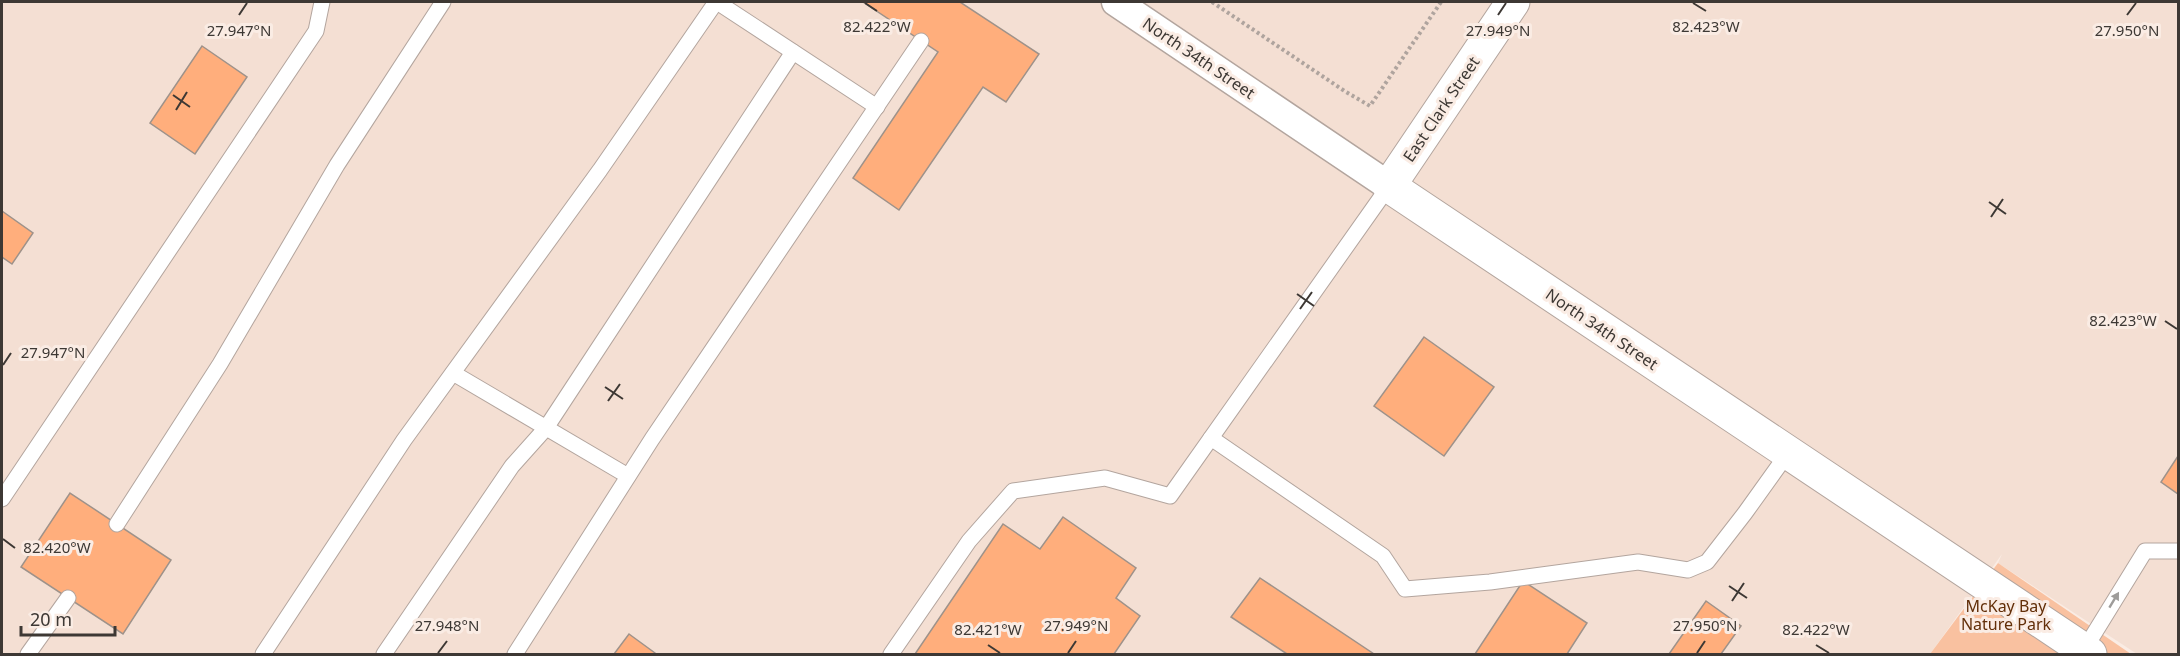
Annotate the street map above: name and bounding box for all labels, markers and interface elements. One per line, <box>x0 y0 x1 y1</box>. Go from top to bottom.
street label: North 34th Street <box>1139 12 1260 104</box>
text: 82.422°W <box>843 16 911 36</box>
text: 82.423°W <box>1672 16 1740 36</box>
text: 27.947°N <box>207 20 271 40</box>
text: 27.949°N <box>1466 20 1530 40</box>
text: 27.950°N <box>2095 20 2159 40</box>
street label: East Clark Street <box>1398 52 1485 166</box>
street label: North 34th Street <box>1542 283 1663 375</box>
text: 82.423°W <box>2089 310 2157 330</box>
text: 27.947°N <box>21 342 85 362</box>
text: 82.420°W <box>23 537 91 557</box>
one-way arrow <box>2109 592 2120 608</box>
park label: McKay Bay Nature Park <box>1961 595 2051 635</box>
scale bar <box>21 599 116 637</box>
text: 20 m <box>30 607 72 631</box>
text: 27.948°N <box>415 615 479 635</box>
text: 27.949°N <box>1044 615 1108 635</box>
text: 27.950°N <box>1673 615 1737 635</box>
text: 82.421°W <box>954 619 1022 639</box>
text: 82.422°W <box>1782 619 1850 639</box>

